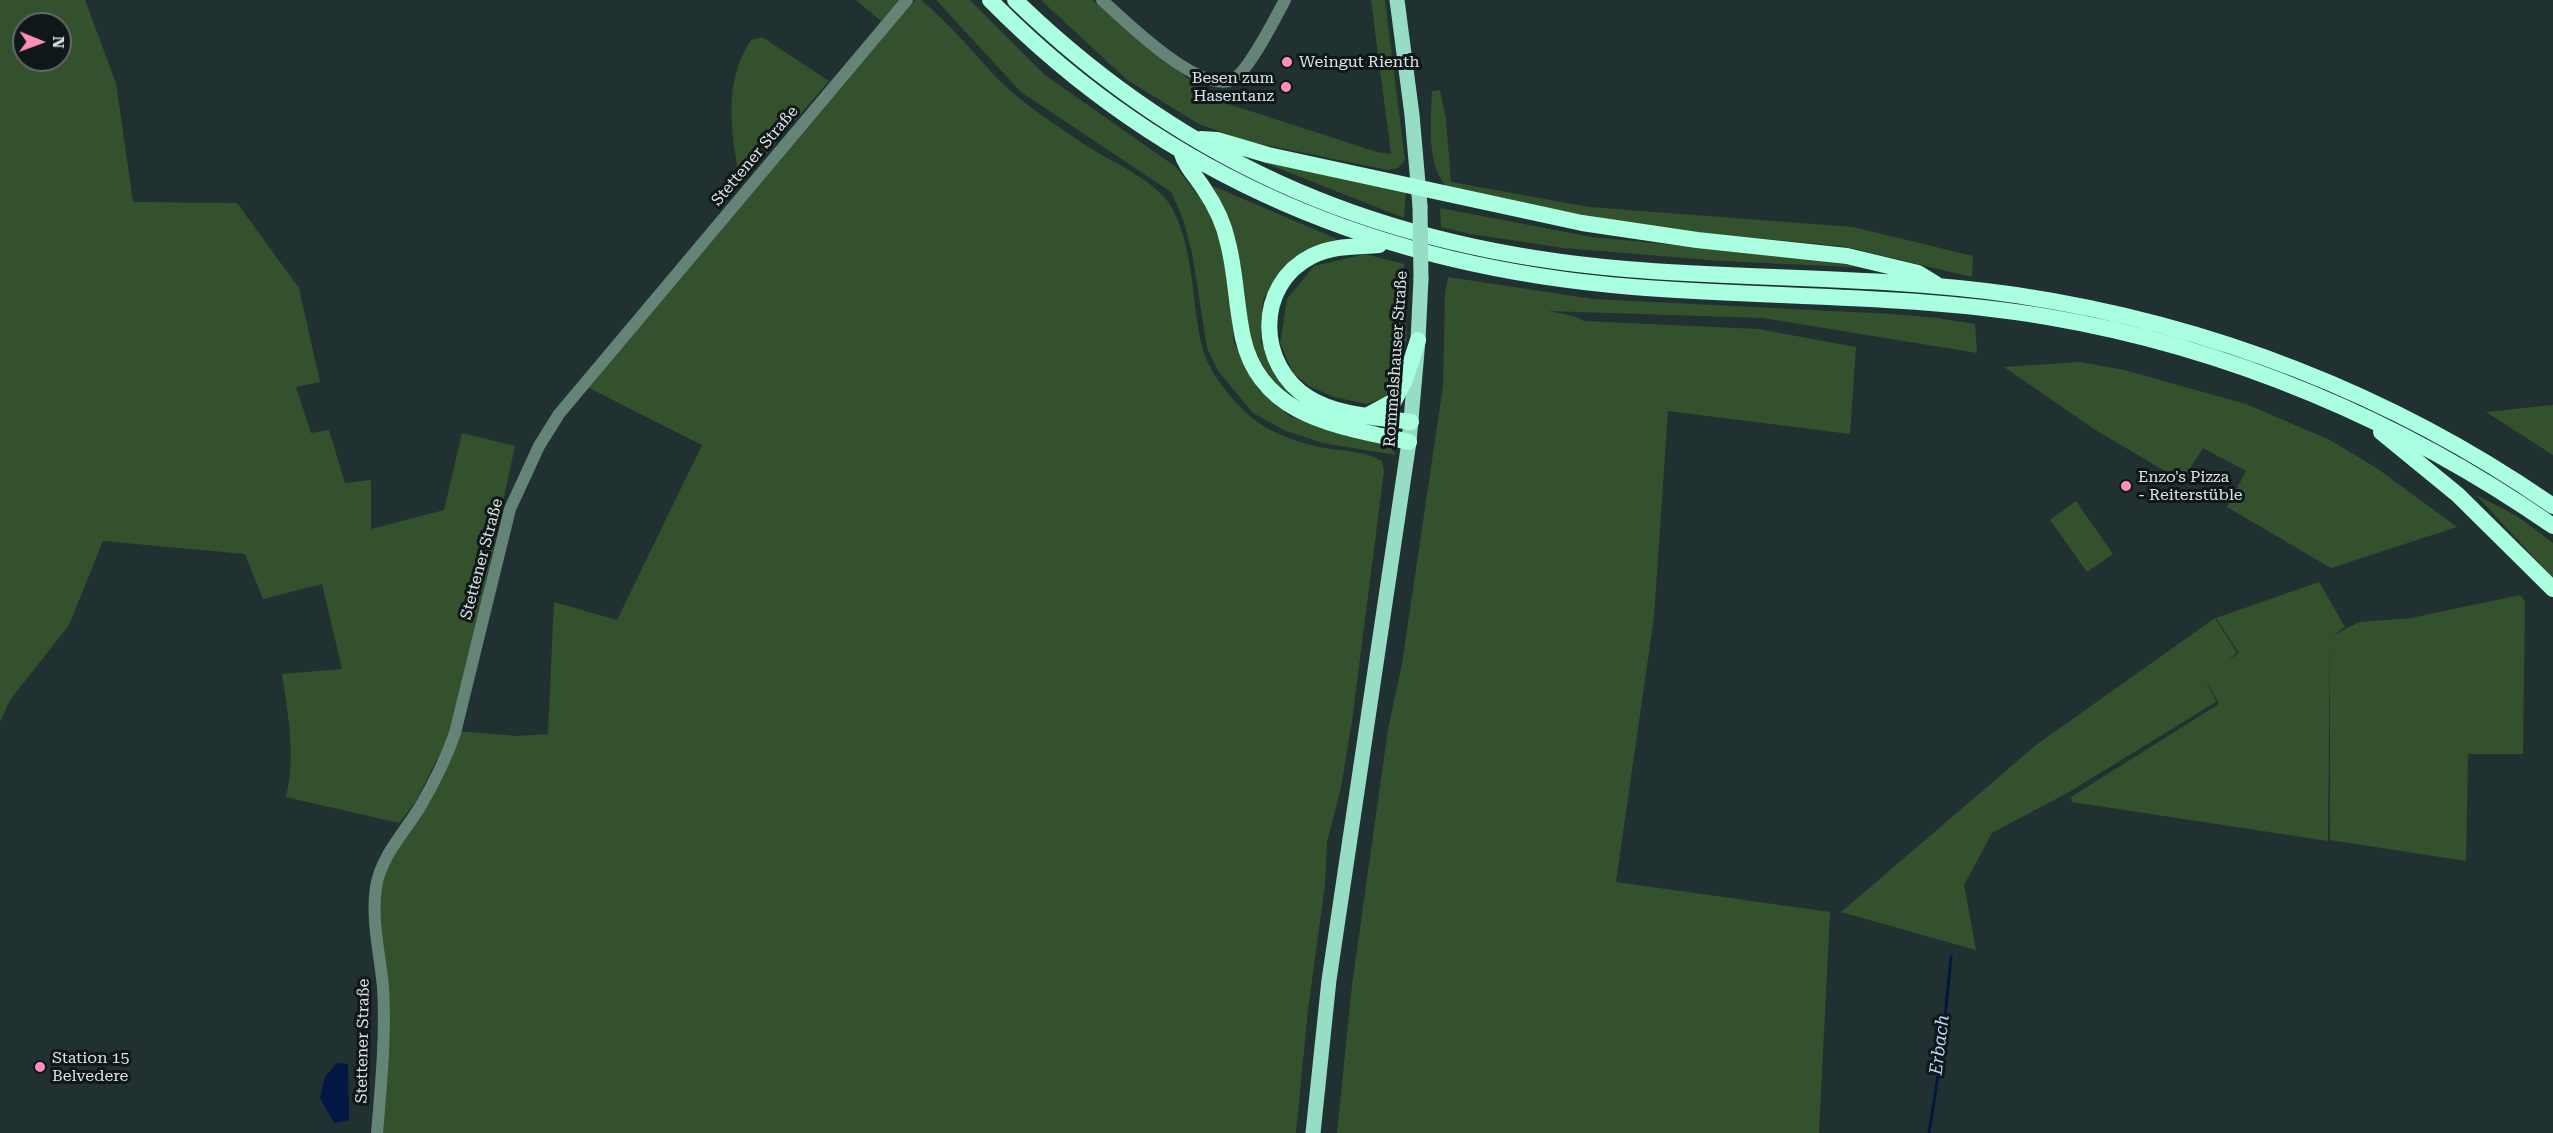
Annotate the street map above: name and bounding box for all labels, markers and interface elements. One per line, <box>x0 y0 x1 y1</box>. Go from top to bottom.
north arrow <box>12 12 72 72</box>
text: N <box>49 36 68 49</box>
place label: Weingut Rienth <box>1299 52 1419 72</box>
marker: Weingut Rienth <box>1280 55 1294 69</box>
place label: Besen zum Hasentanz <box>1192 68 1274 106</box>
marker: Besen zum Hasentanz <box>1279 80 1293 94</box>
street label: Stettener Straße <box>708 102 802 210</box>
street label: Rommelshauser Straße <box>1380 270 1412 448</box>
place label: Enzo's Pizza - Reiterstüble <box>2138 467 2243 505</box>
marker: Enzo's Pizza - Reiterstüble <box>2119 479 2133 493</box>
street label: Stettener Straße <box>457 496 507 622</box>
street label: Stettener Straße <box>352 979 374 1103</box>
water label: Erbach <box>1926 1014 1954 1076</box>
place label: Station 15 Belvedere <box>52 1048 129 1086</box>
marker: Station 15 Belvedere <box>33 1060 47 1074</box>

